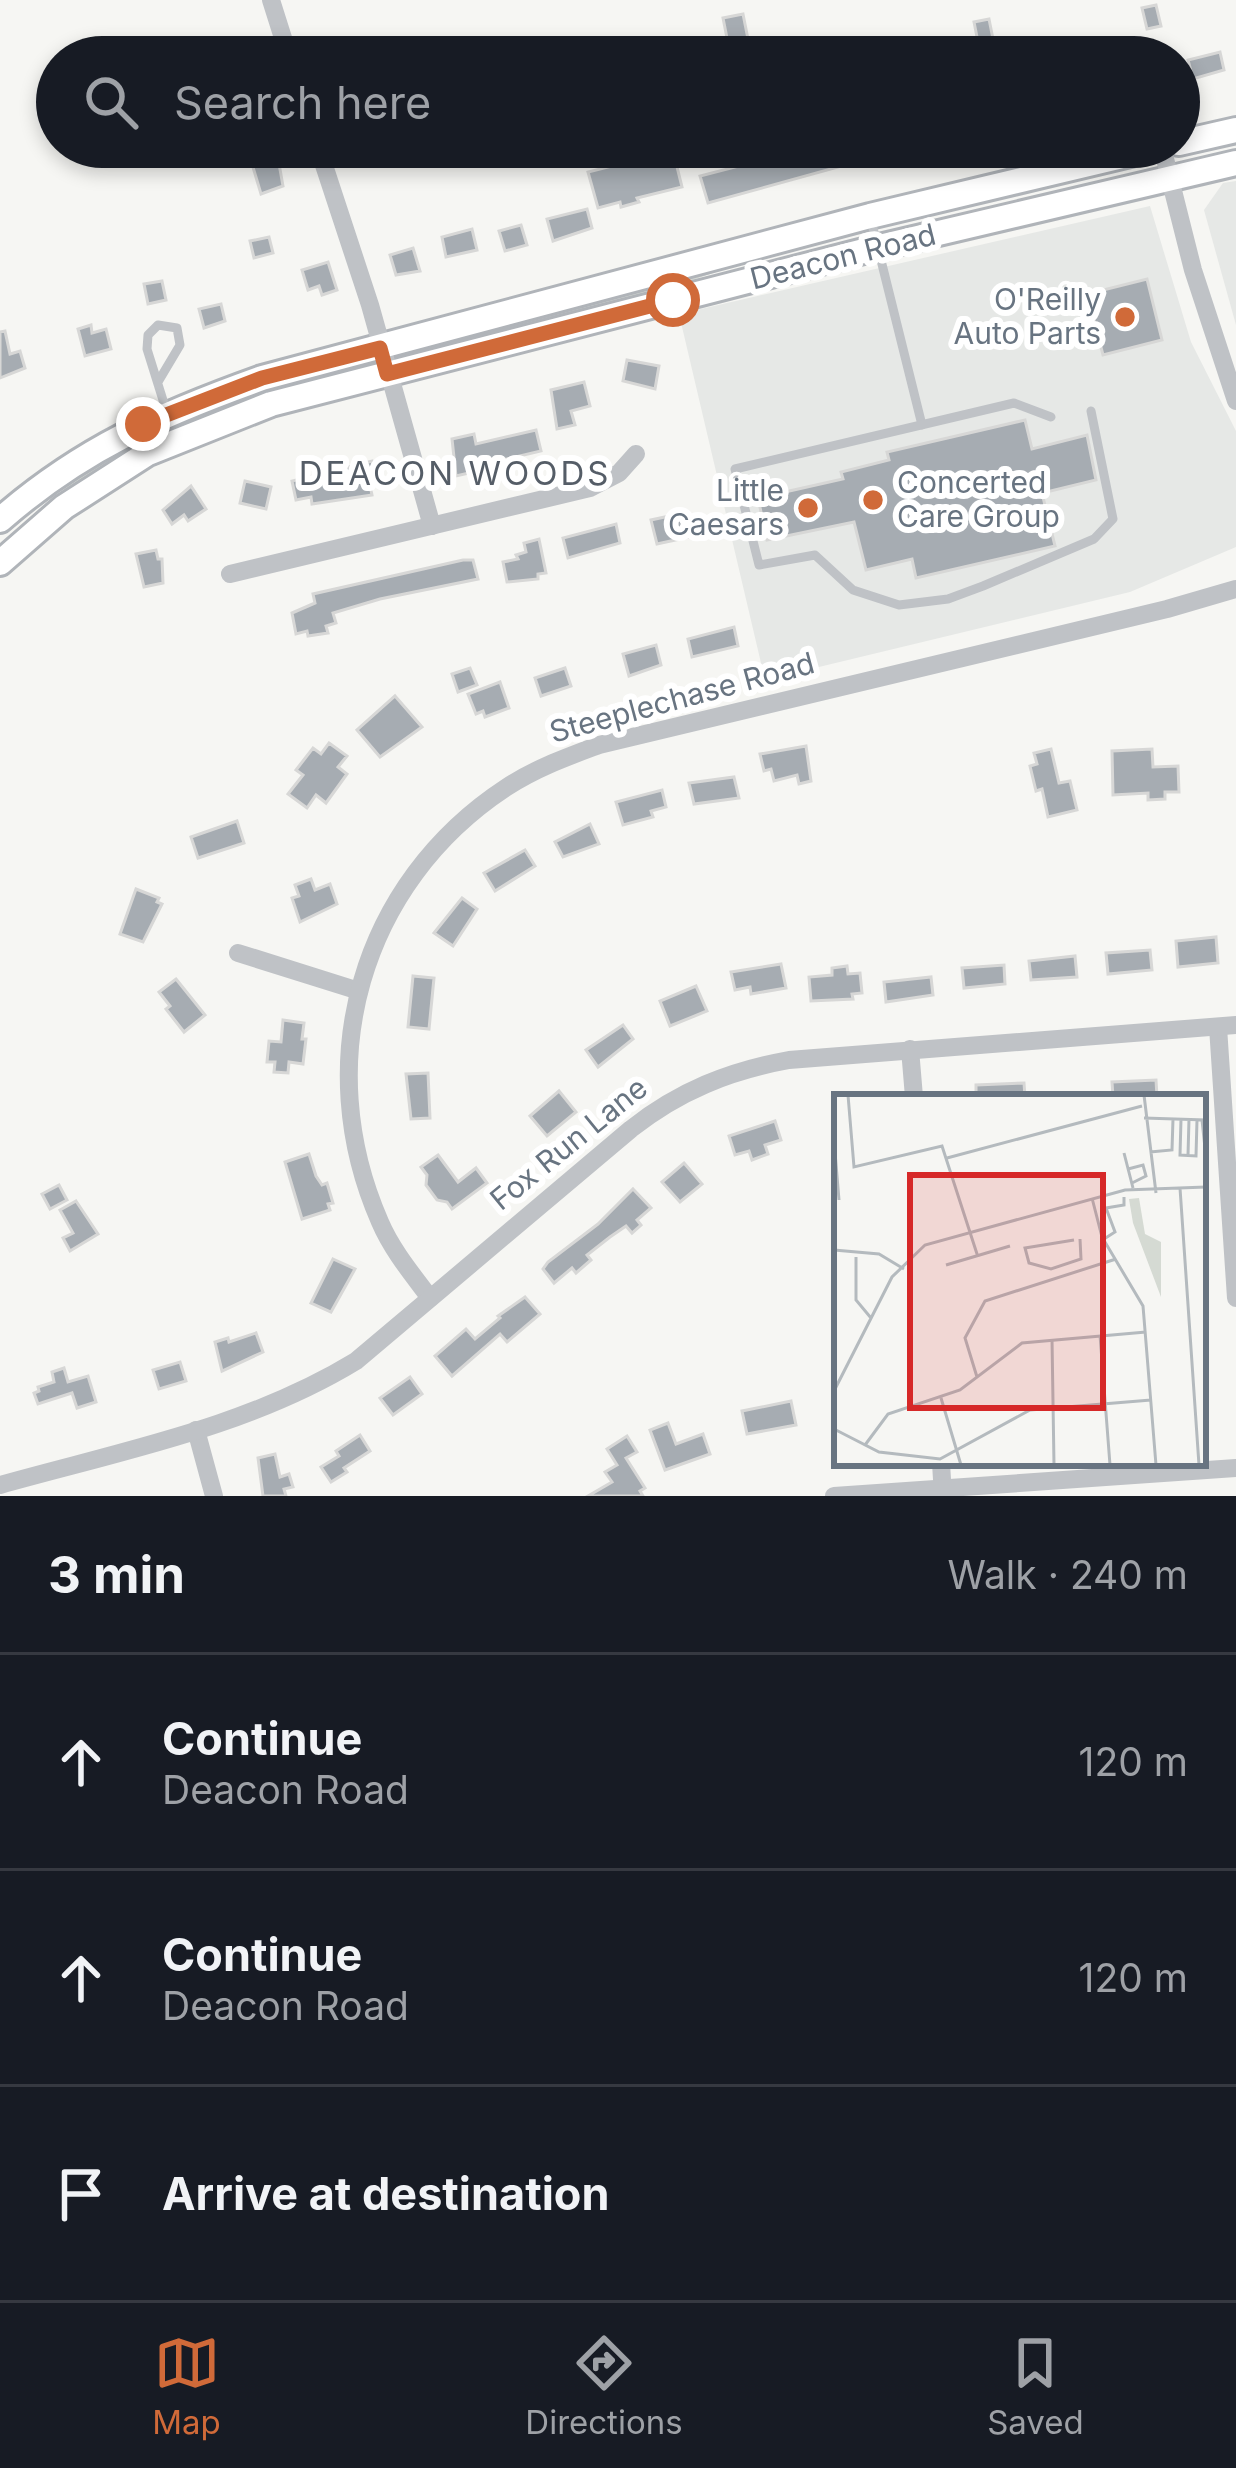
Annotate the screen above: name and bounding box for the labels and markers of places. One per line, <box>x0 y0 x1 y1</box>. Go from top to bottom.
place label: O'Reilly Auto Parts <box>953 281 1101 351</box>
marker: O'Reilly Auto Parts <box>1112 304 1138 330</box>
place label: Concerted Care Group <box>897 464 1060 534</box>
place label: Little Caesars <box>668 472 784 542</box>
marker: Concerted Care Group <box>860 487 886 513</box>
marker: Little Caesars <box>795 495 821 521</box>

